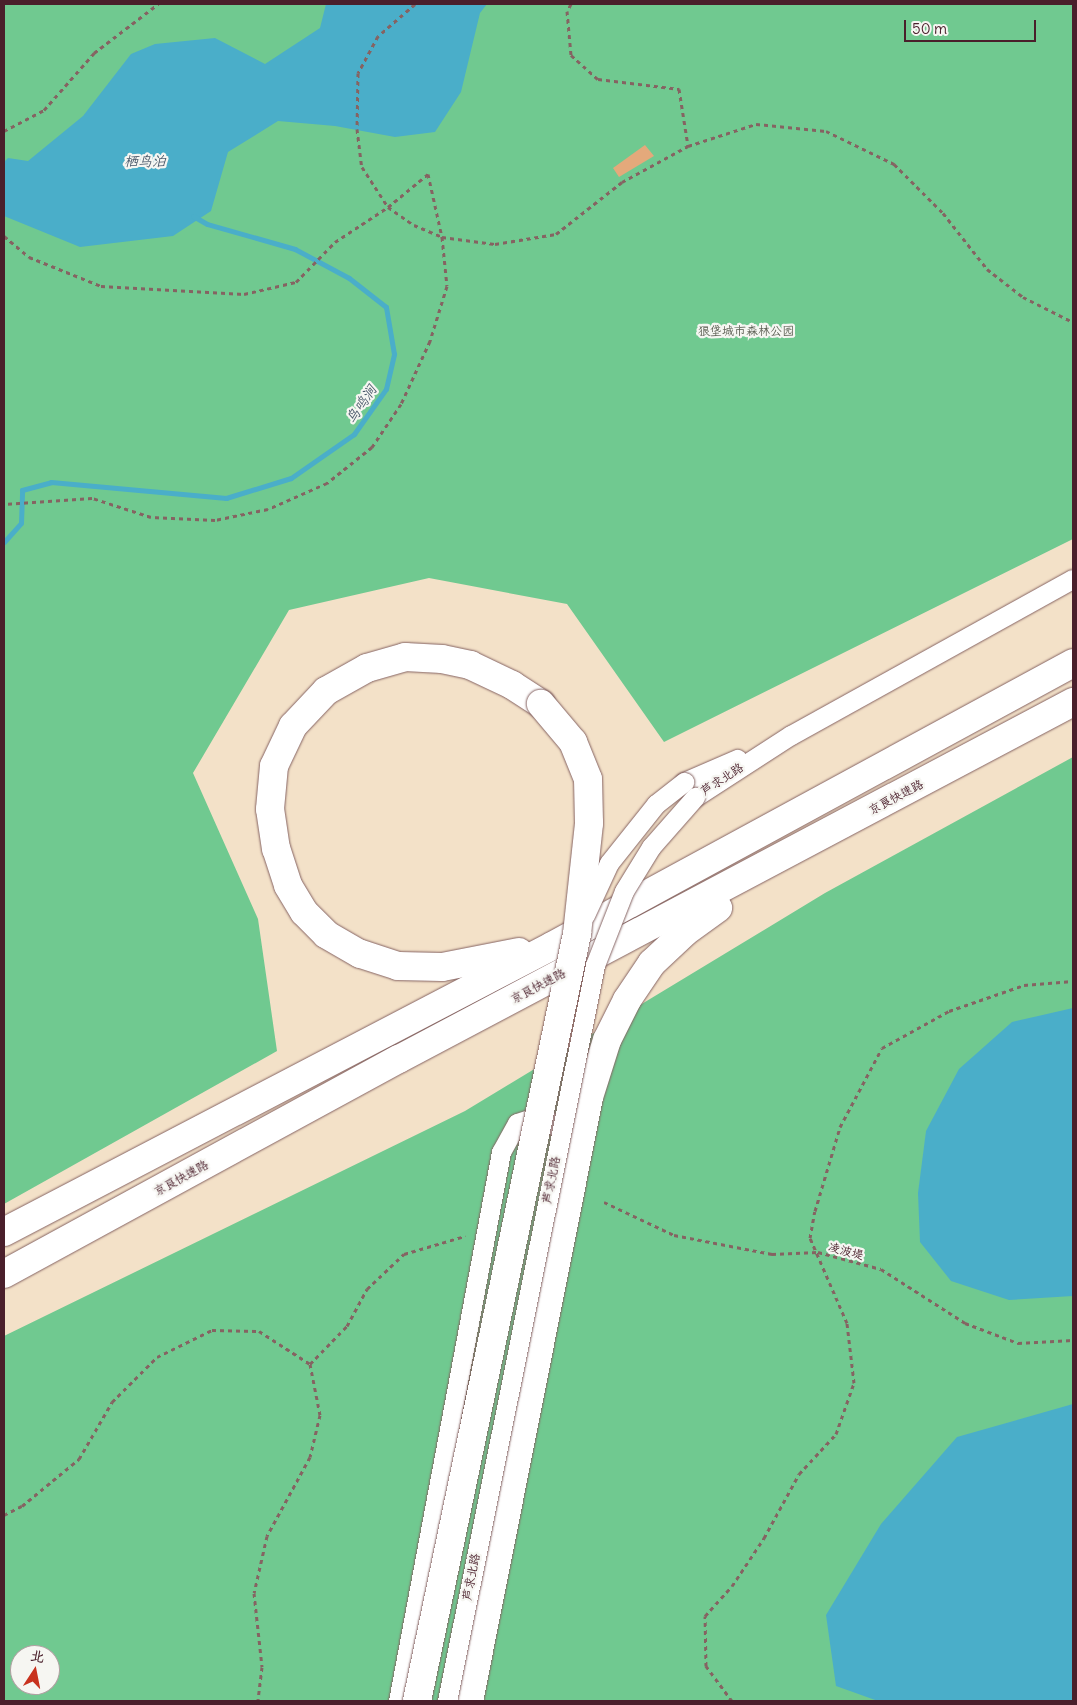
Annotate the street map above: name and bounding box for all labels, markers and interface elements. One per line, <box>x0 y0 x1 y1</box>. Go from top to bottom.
scale bar <box>907 10 1040 42</box>
text: 50 m <box>912 19 947 38</box>
water label: 栖鸟泊 <box>124 153 166 169</box>
park label: 狼垡城市森林公园 <box>698 324 794 338</box>
water label: 鸟鸣涧 <box>342 382 380 426</box>
street label: 芦求北路 <box>698 760 746 798</box>
street label: 京良快速路 <box>866 777 926 817</box>
street label: 京良快速路 <box>508 966 568 1006</box>
street label: 芦求北路 <box>539 1155 563 1205</box>
street label: 京良快速路 <box>151 1157 211 1199</box>
street label: 凌波堤 <box>827 1239 865 1263</box>
street label: 芦求北路 <box>459 1552 483 1602</box>
north arrow <box>10 1645 60 1695</box>
text: 北 <box>29 1646 46 1666</box>

